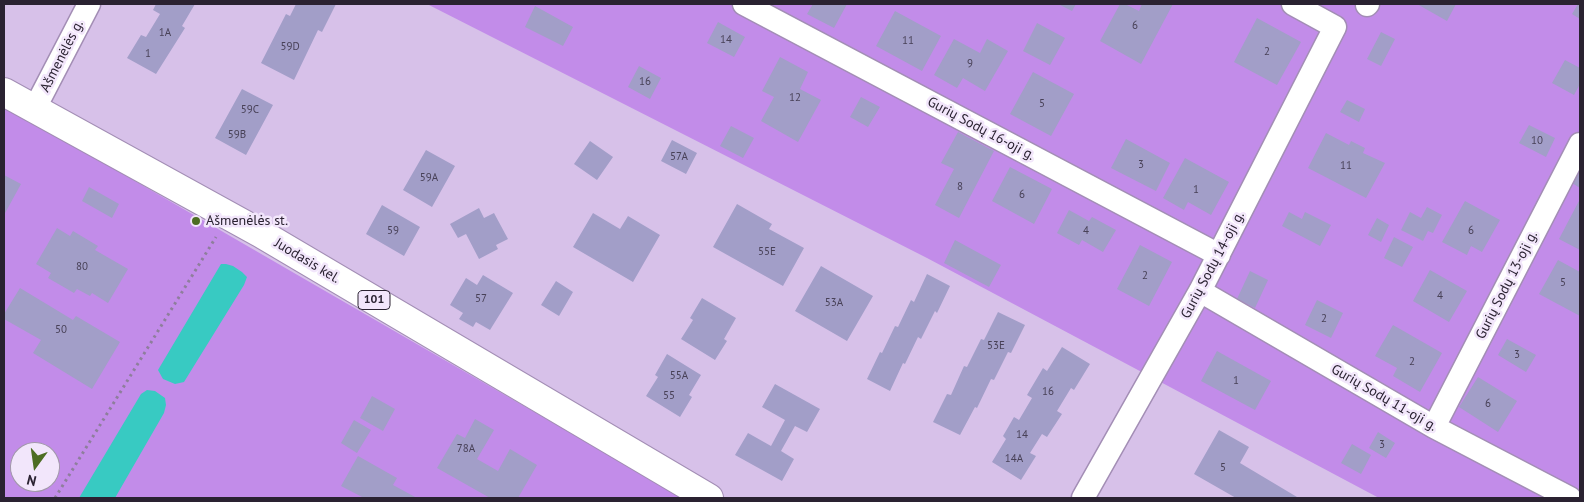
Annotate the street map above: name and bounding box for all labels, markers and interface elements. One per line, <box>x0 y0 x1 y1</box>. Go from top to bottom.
street label: Ašmenėlės g. <box>37 17 87 95</box>
house number: 6 <box>1132 19 1138 33</box>
house number: 1A <box>159 26 171 40</box>
house number: 14 <box>720 33 732 47</box>
house number: 11 <box>902 34 914 48</box>
house number: 59D <box>280 40 300 54</box>
house number: 2 <box>1264 45 1270 59</box>
house number: 1 <box>145 47 151 61</box>
house number: 9 <box>967 57 973 71</box>
house number: 16 <box>639 75 651 89</box>
house number: 12 <box>789 91 801 105</box>
street label: Gurių Sodų 16-oji g. <box>924 94 1038 164</box>
house number: 5 <box>1039 97 1045 111</box>
house number: 59C <box>241 103 259 117</box>
house number: 59B <box>228 128 246 142</box>
house number: 10 <box>1531 134 1543 148</box>
house number: 57A <box>670 150 688 164</box>
house number: 3 <box>1138 158 1144 172</box>
house number: 11 <box>1340 159 1352 173</box>
house number: 59A <box>420 171 438 185</box>
house number: 8 <box>957 180 963 194</box>
house number: 1 <box>1193 183 1199 197</box>
house number: 6 <box>1019 188 1025 202</box>
street label: Gurių Sodų 14-oji g. <box>1178 208 1248 322</box>
place label: Ašmenėlės st. <box>206 213 288 229</box>
marker: Ašmenėlės st. <box>190 215 202 227</box>
house number: 59 <box>387 224 399 238</box>
house number: 4 <box>1083 224 1089 238</box>
house number: 6 <box>1468 224 1474 238</box>
street label: Gurių Sodų 13-oji g. <box>1472 228 1542 342</box>
street label: Juodasis kel. <box>271 235 343 287</box>
house number: 55E <box>758 245 776 259</box>
house number: 80 <box>76 260 88 274</box>
house number: 2 <box>1142 269 1148 283</box>
house number: 5 <box>1560 276 1566 290</box>
house number: 4 <box>1437 289 1443 303</box>
road number: 101 <box>358 290 390 310</box>
house number: 57 <box>475 292 487 306</box>
house number: 53A <box>825 296 843 310</box>
house number: 2 <box>1321 312 1327 326</box>
house number: 50 <box>55 323 67 337</box>
house number: 53E <box>987 339 1005 353</box>
house number: 3 <box>1514 348 1520 362</box>
house number: 2 <box>1409 355 1415 369</box>
street label: Gurių Sodų 11-oji g. <box>1328 361 1440 435</box>
house number: 55A <box>670 369 688 383</box>
house number: 1 <box>1233 374 1239 388</box>
house number: 16 <box>1042 385 1054 399</box>
house number: 55 <box>663 389 675 403</box>
house number: 6 <box>1485 397 1491 411</box>
house number: 14 <box>1016 428 1028 442</box>
house number: 3 <box>1379 438 1385 452</box>
north arrow <box>10 442 60 492</box>
house number: 78A <box>457 442 475 456</box>
house number: 14A <box>1005 452 1023 466</box>
house number: 5 <box>1220 461 1226 475</box>
text: N <box>25 471 38 490</box>

